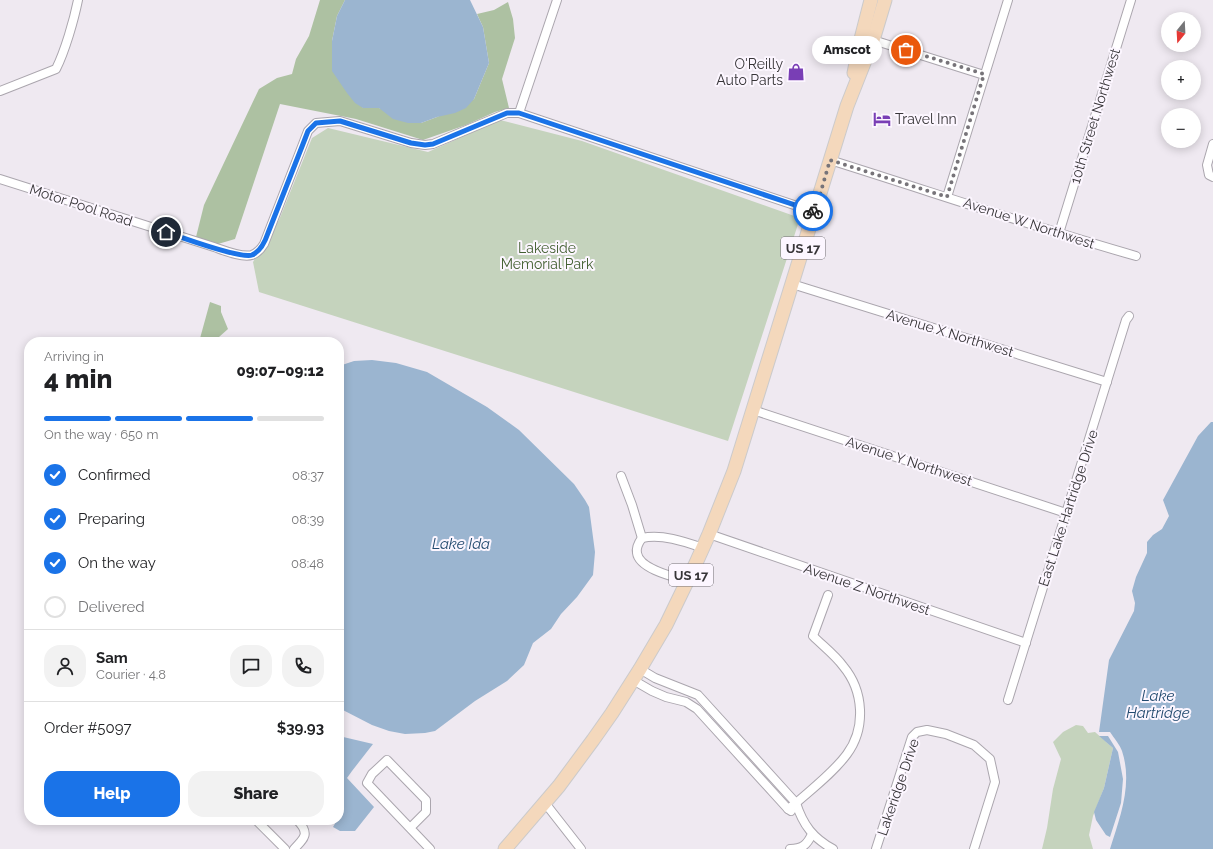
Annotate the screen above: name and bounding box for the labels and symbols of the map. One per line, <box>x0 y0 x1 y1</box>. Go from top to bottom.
north arrow <box>1161 12 1201 52</box>
pin <box>889 33 923 67</box>
callout: Amscot <box>812 36 882 64</box>
street label: 10th Street Northwest <box>1067 46 1123 186</box>
place label: O'Reilly Auto Parts <box>716 56 783 88</box>
shop icon: O'Reilly Auto Parts <box>786 62 806 82</box>
hotel icon: Travel Inn <box>872 109 892 129</box>
place label: Travel Inn <box>895 111 957 127</box>
street label: Motor Pool Road <box>28 181 134 229</box>
courier <box>793 191 833 231</box>
street label: Avenue W Northwest <box>961 194 1097 252</box>
pin <box>149 215 183 249</box>
road number: US 17 <box>781 237 825 259</box>
park label: Lakeside Memorial Park <box>501 240 594 272</box>
street label: Avenue X Northwest <box>884 306 1016 360</box>
street label: East Lake Hartridge Drive <box>1035 428 1101 588</box>
street label: Avenue Y Northwest <box>844 433 974 489</box>
water label: Lake Ida <box>432 535 490 553</box>
street label: Avenue Z Northwest <box>802 560 933 618</box>
road number: US 17 <box>669 564 713 586</box>
water label: Lake Hartridge <box>1126 687 1190 722</box>
street label: Lakeridge Drive <box>874 736 922 838</box>

